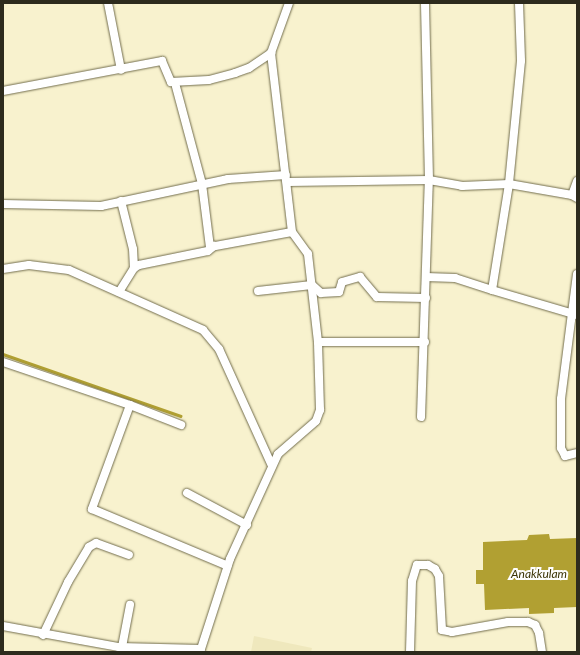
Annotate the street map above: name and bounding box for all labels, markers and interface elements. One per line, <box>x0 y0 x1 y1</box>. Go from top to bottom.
water label: Anakkulam <box>511 567 567 581</box>

